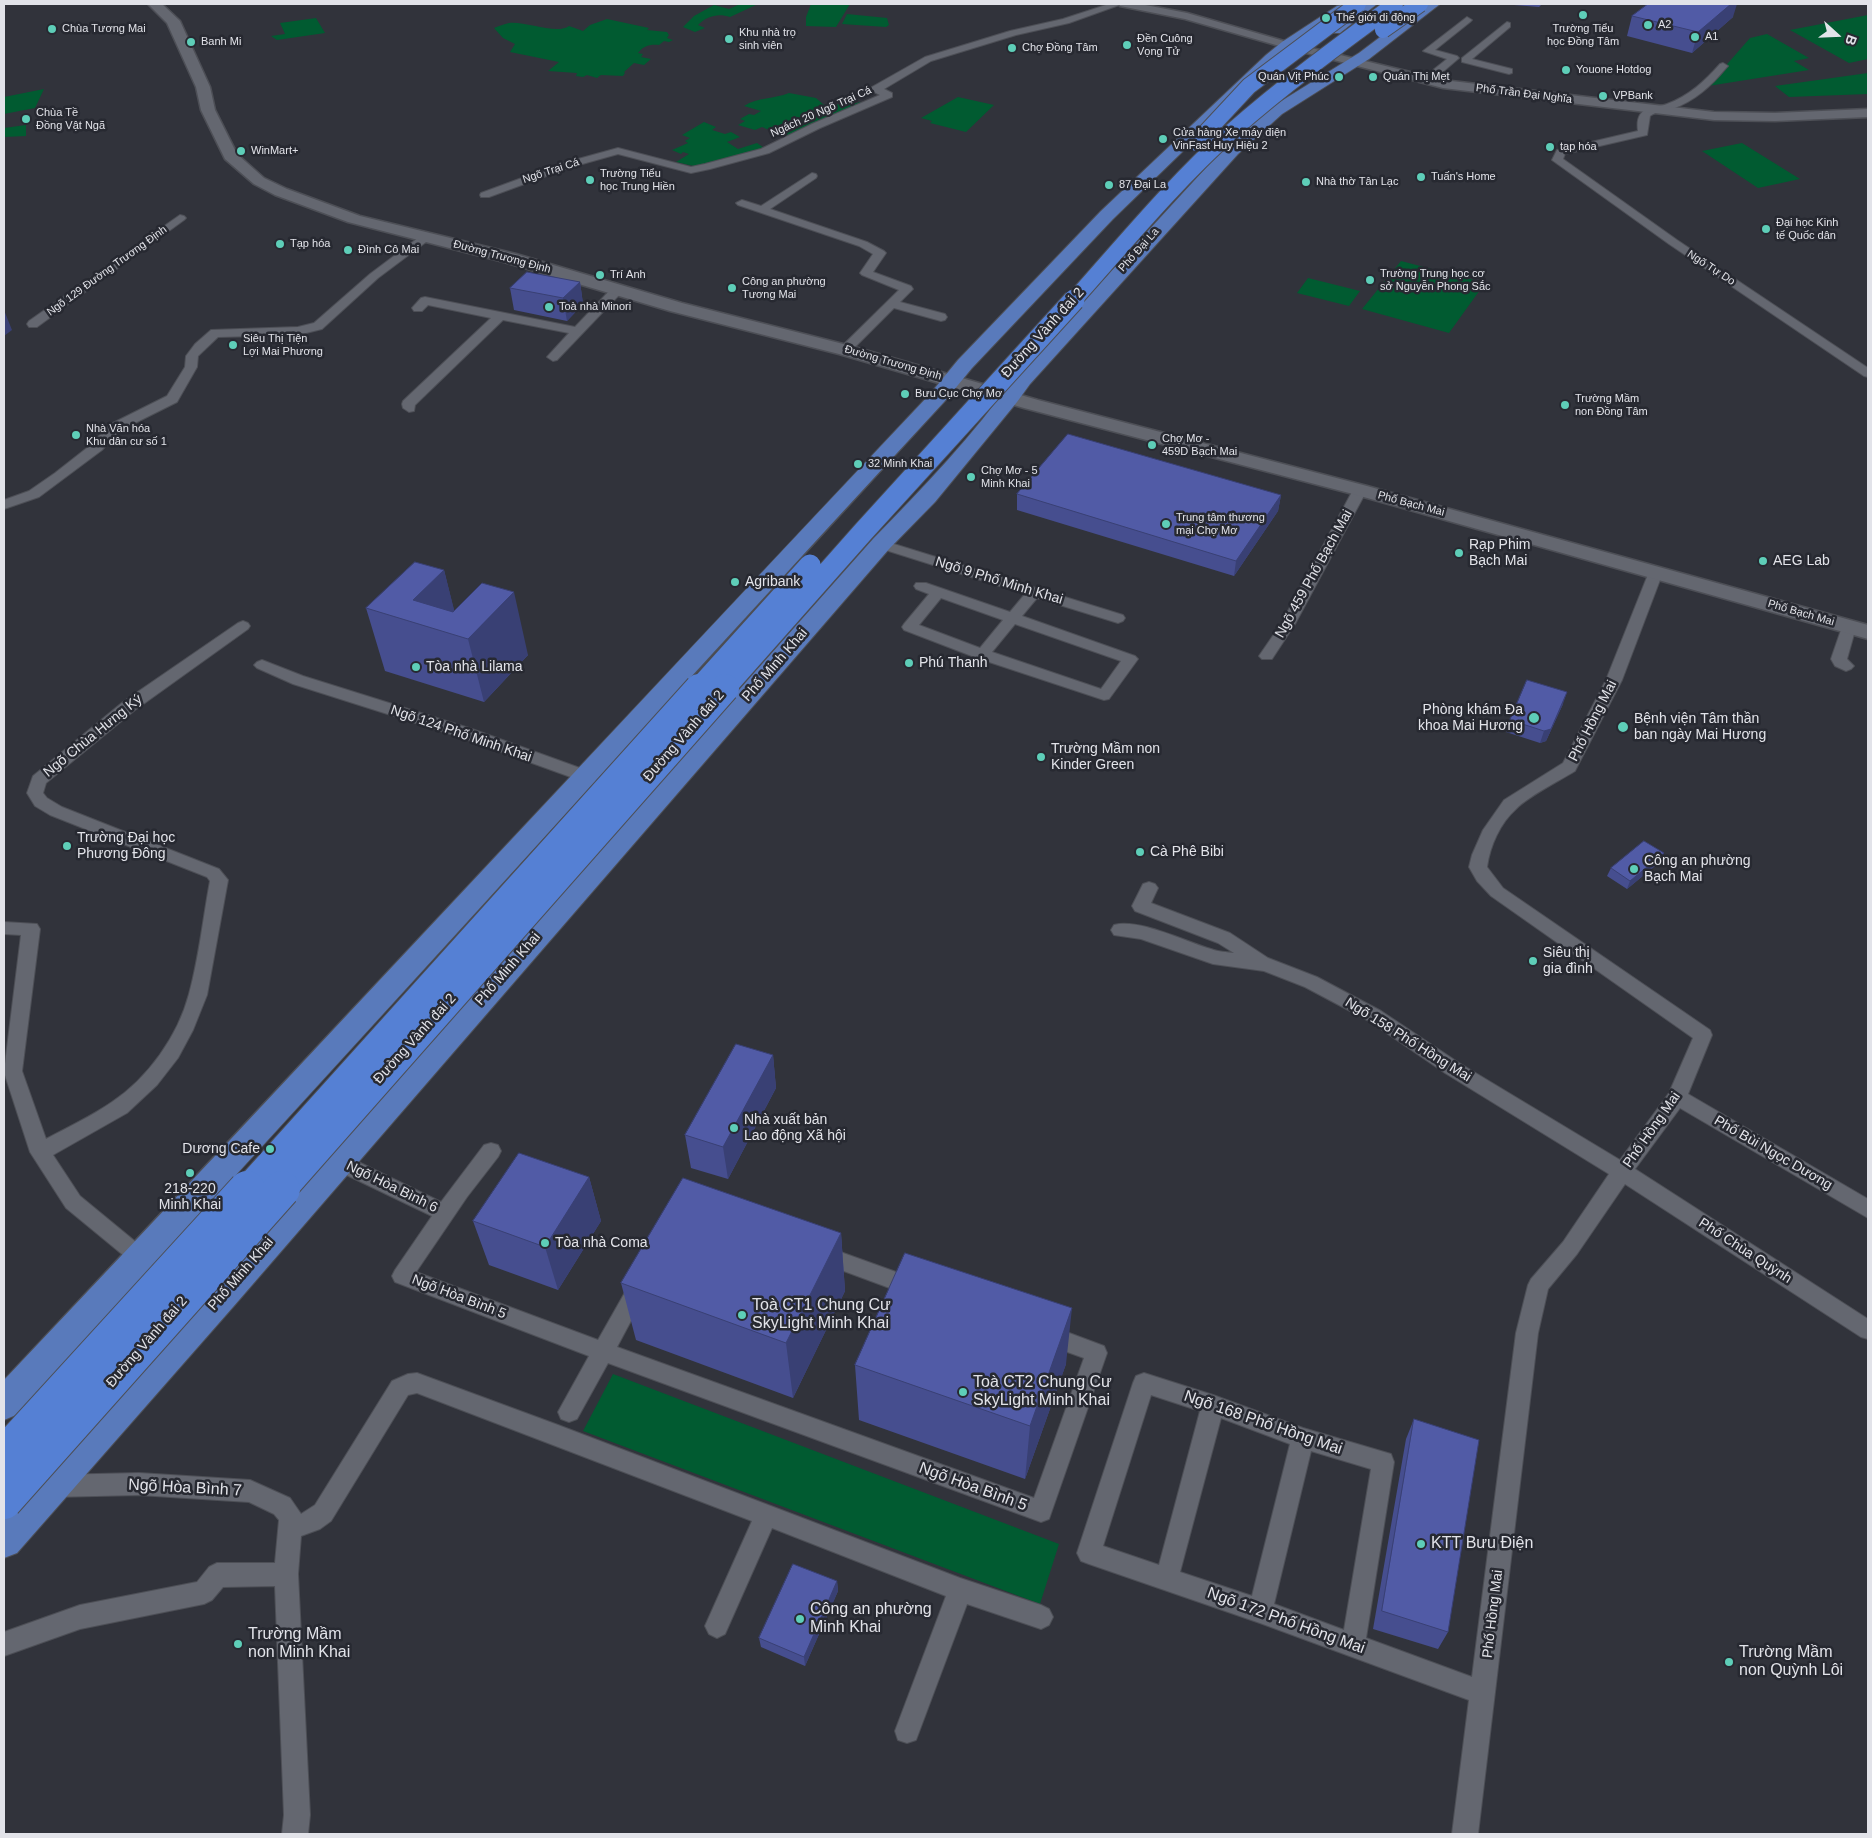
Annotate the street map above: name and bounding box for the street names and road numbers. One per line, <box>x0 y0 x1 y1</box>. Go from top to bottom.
street label: Phố Trần Đại Nghĩa <box>1475 82 1573 106</box>
street label: Ngách 20 Ngõ Trại Cá <box>769 84 873 140</box>
street label: Ngõ Trại Cá <box>521 156 581 186</box>
street label: Ngõ 129 Đường Trương Định <box>44 223 170 319</box>
street label: Phố Đại La <box>1116 225 1162 275</box>
street label: Đường Trương Định <box>452 238 552 276</box>
street label: Ngõ Tự Do <box>1685 248 1737 288</box>
street label: Đường Vành đai 2 <box>998 285 1088 381</box>
street label: Đường Trương Định <box>843 343 943 383</box>
street label: Phố Bạch Mai <box>1376 489 1446 519</box>
street label: Ngõ 459 Phố Bạch Mai <box>1272 507 1356 641</box>
street label: Ngõ 9 Phố Minh Khai <box>933 554 1065 608</box>
street label: Phố Bạch Mai <box>1766 597 1836 629</box>
street label: Phố Minh Khai <box>739 625 811 705</box>
street label: Phố Hồng Mai <box>1565 678 1621 764</box>
street label: Đường Vành đai 2 <box>640 687 728 785</box>
street label: Ngõ Chùa Hưng Ký <box>40 691 146 781</box>
street label: Ngõ 124 Phố Minh Khai <box>388 702 534 766</box>
street label: Phố Minh Khai <box>472 929 544 1009</box>
street label: Đường Vành đai 2 <box>370 991 460 1087</box>
street label: Ngõ 158 Phố Hồng Mai <box>1342 994 1474 1086</box>
street label: Phố Hồng Mai <box>1620 1089 1684 1171</box>
street label: Phố Bùi Ngọc Dương <box>1711 1112 1835 1194</box>
street label: Ngõ Hòa Bình 6 <box>344 1158 440 1216</box>
street label: Phố Chùa Quỳnh <box>1695 1215 1795 1287</box>
street label: Phố Minh Khai <box>205 1234 277 1314</box>
street label: Ngõ Hòa Bình 5 <box>409 1271 509 1323</box>
street label: Đường Vành đai 2 <box>103 1293 191 1391</box>
street label: Ngõ 168 Phố Hồng Mai <box>1181 1387 1345 1459</box>
street label: Ngõ Hòa Bình 5 <box>916 1459 1030 1515</box>
street label: Ngõ Hòa Bình 7 <box>128 1475 242 1501</box>
street label: Phố Hồng Mai <box>1479 1569 1507 1659</box>
street label: Ngõ 172 Phố Hồng Mai <box>1205 1584 1367 1658</box>

